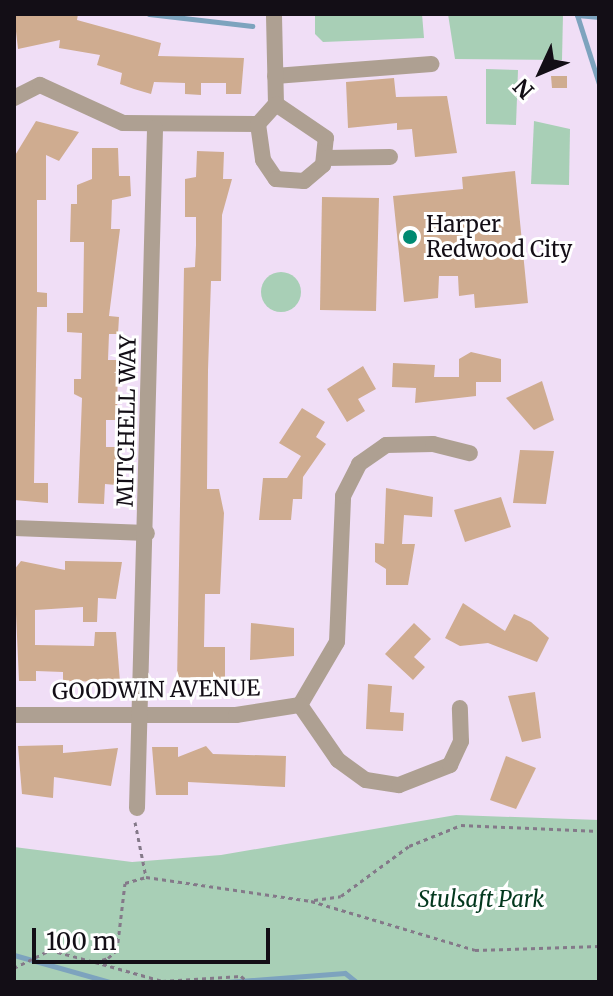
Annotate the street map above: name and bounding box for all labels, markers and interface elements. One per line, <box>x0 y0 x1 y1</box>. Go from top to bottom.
north arrow <box>501 32 581 112</box>
text: N <box>508 73 540 105</box>
place label: Harper Redwood City <box>426 211 572 262</box>
marker: Harper Redwood City <box>401 228 419 246</box>
street label: MITCHELL WAY <box>112 335 142 507</box>
street label: GOODWIN AVENUE <box>52 675 260 705</box>
park label: Stulsaft Park <box>418 887 544 913</box>
scale bar <box>36 912 274 962</box>
text: 100 m <box>46 926 116 957</box>

